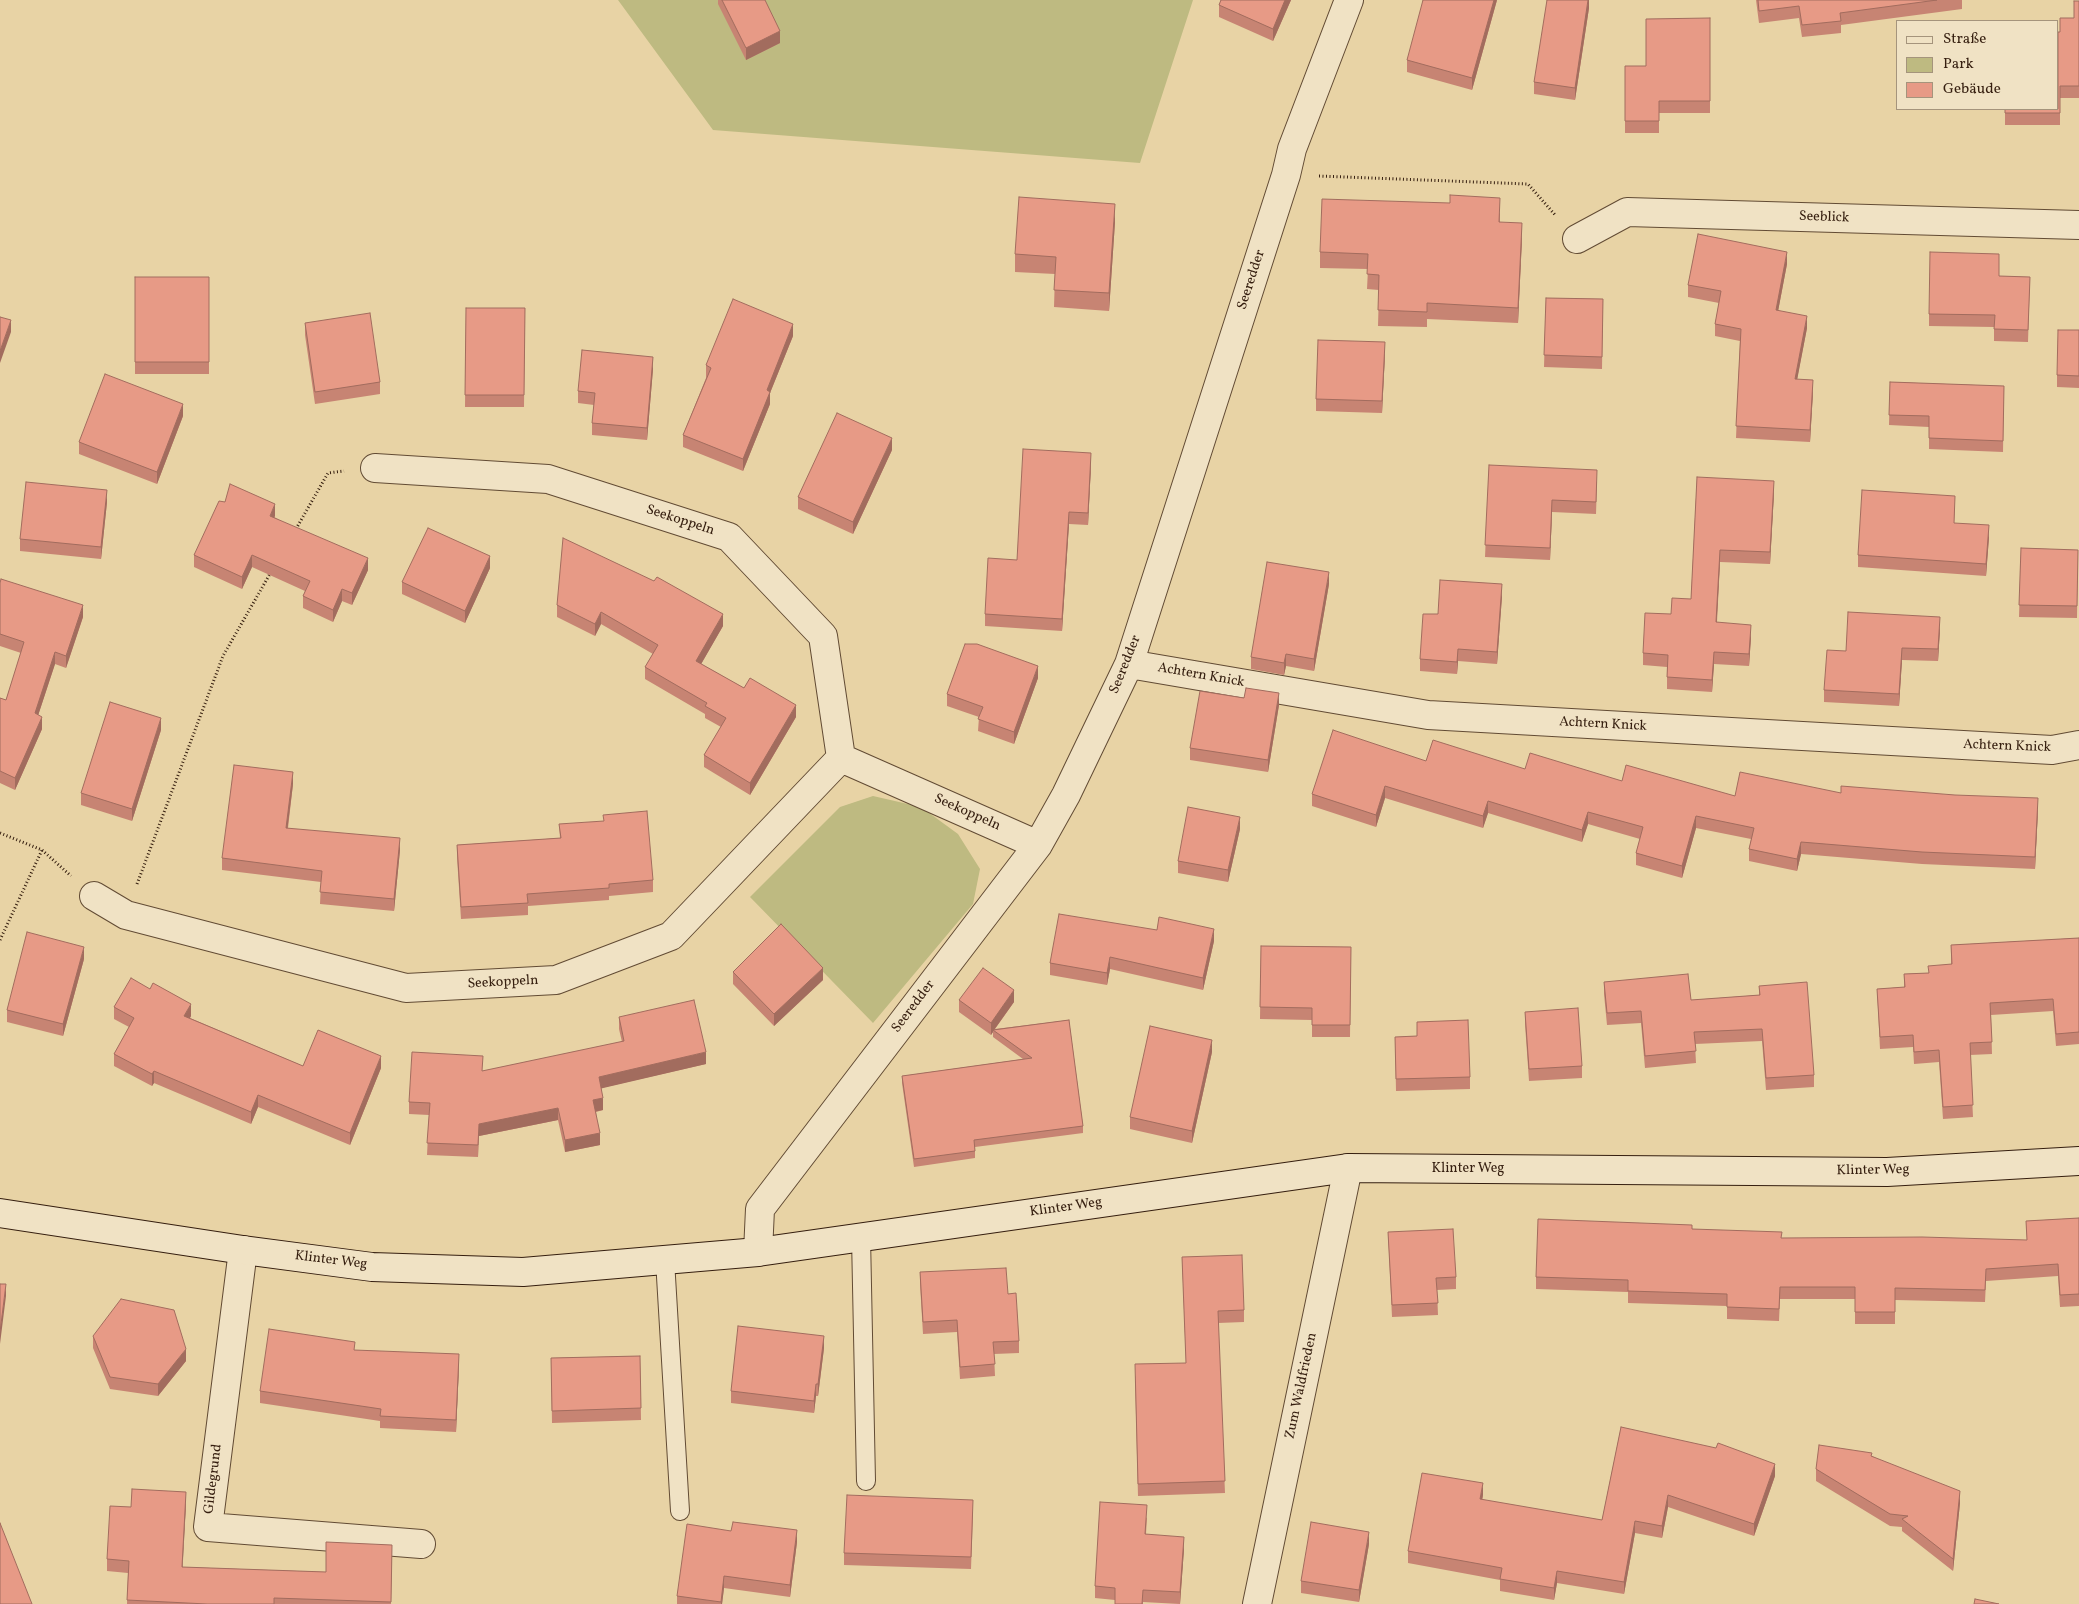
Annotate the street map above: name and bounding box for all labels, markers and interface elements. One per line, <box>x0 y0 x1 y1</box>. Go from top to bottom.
legend <box>1896 20 2059 110</box>
text: Straße <box>1943 29 1986 50</box>
text: Park <box>1943 54 1974 75</box>
text: Gebäude <box>1943 79 2001 100</box>
street label: Seeblick <box>1798 209 1850 227</box>
street label: Seeredder <box>1234 248 1270 312</box>
street label: Seekoppeln <box>644 502 716 540</box>
street label: Seeredder <box>1107 633 1145 697</box>
street label: Achtern Knick <box>1156 660 1246 692</box>
street label: Achtern Knick <box>1559 714 1647 736</box>
street label: Achtern Knick <box>1963 737 2051 757</box>
street label: Seekoppeln <box>931 791 1003 835</box>
street label: Seekoppeln <box>467 973 539 993</box>
street label: Seeredder <box>889 977 939 1037</box>
street label: Klinter Weg <box>1431 1161 1505 1177</box>
street label: Klinter Weg <box>1836 1162 1910 1180</box>
street label: Klinter Weg <box>1029 1195 1103 1221</box>
street label: Klinter Weg <box>294 1248 368 1274</box>
street label: Zum Waldfrieden <box>1283 1331 1321 1441</box>
street label: Gildegrund <box>201 1443 227 1515</box>

